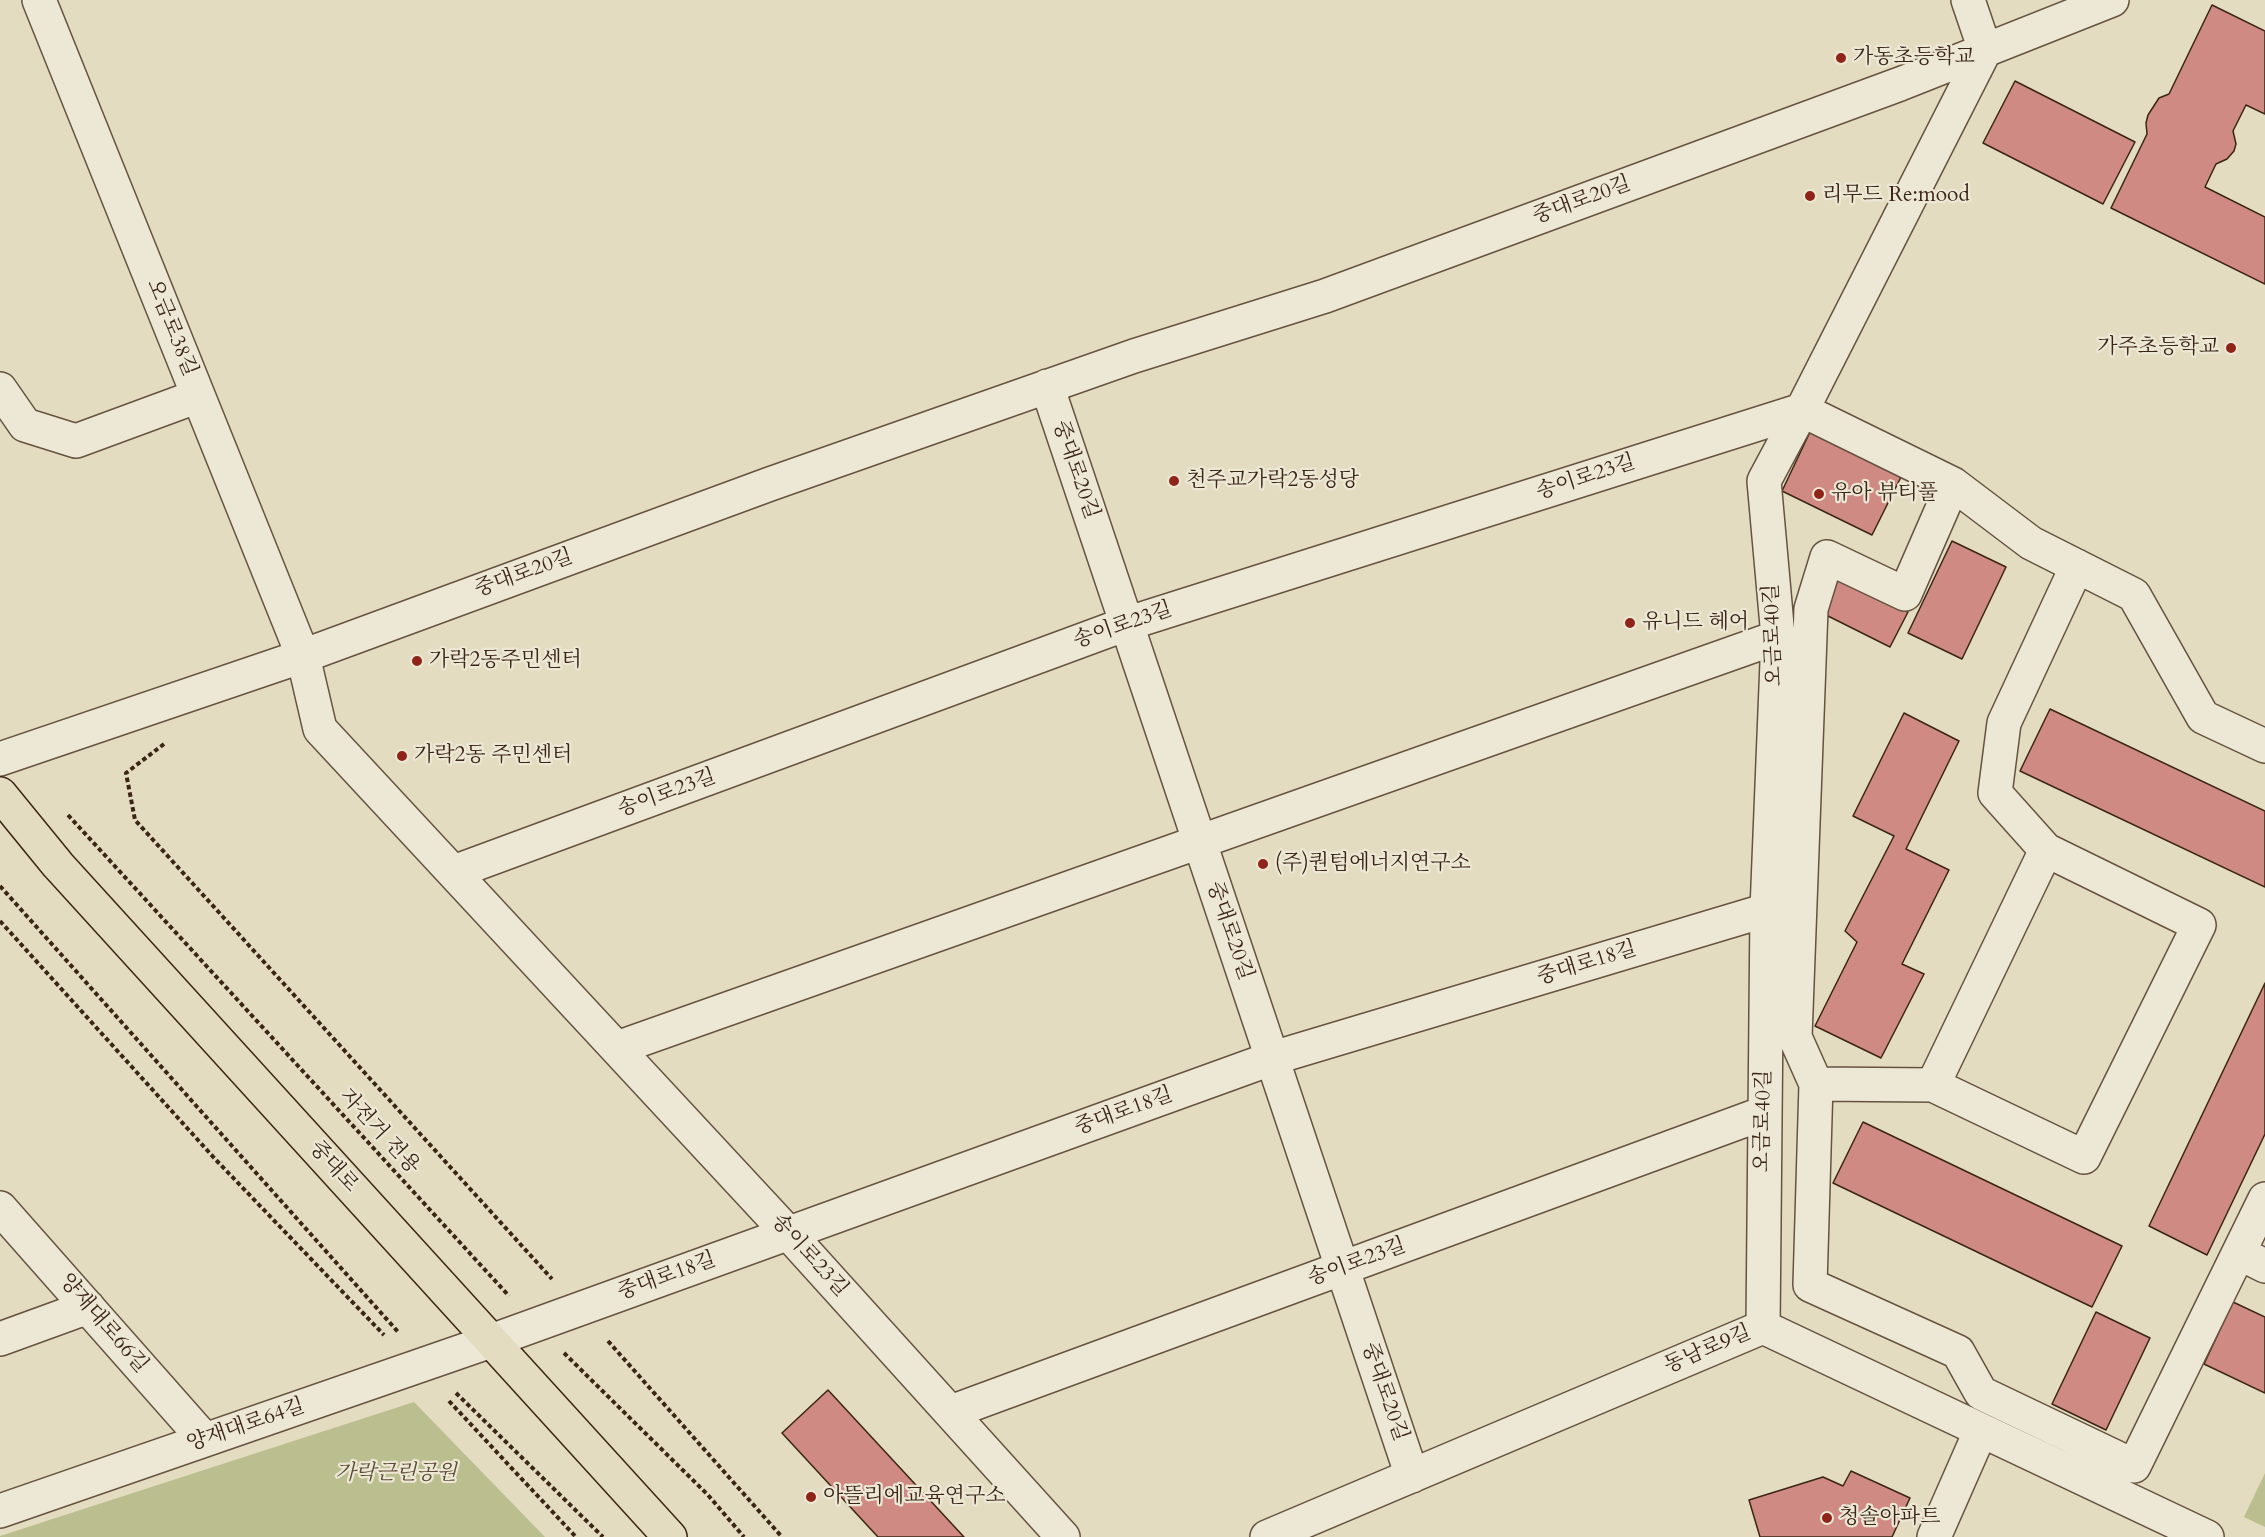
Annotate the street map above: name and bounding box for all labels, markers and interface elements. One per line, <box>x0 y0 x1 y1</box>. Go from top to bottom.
place label: 가동초등학교 <box>1853 45 1975 71</box>
marker: 가동초등학교 <box>1834 51 1848 65</box>
street label: 중대로20길 <box>1529 172 1635 230</box>
place label: 리무드 Re:mood <box>1822 183 1970 209</box>
marker: 리무드 Re:mood <box>1803 189 1817 203</box>
street label: 오금로38길 <box>140 276 202 380</box>
place label: 가주초등학교 <box>2097 335 2219 361</box>
marker: 가주초등학교 <box>2224 341 2238 355</box>
street label: 중대로20길 <box>1046 417 1104 523</box>
street label: 송이로23길 <box>1533 450 1639 506</box>
place label: 천주교가락2동성당 <box>1186 468 1359 494</box>
marker: 천주교가락2동성당 <box>1167 474 1181 488</box>
place label: 유아 뷰티풀 <box>1831 481 1938 507</box>
marker: 유아 뷰티풀 <box>1812 487 1826 501</box>
street label: 중대로20길 <box>471 545 577 603</box>
street label: 오금로40길 <box>1760 583 1788 687</box>
street label: 송이로23길 <box>1070 597 1176 655</box>
place label: 유니드 헤어 <box>1642 610 1749 636</box>
marker: 유니드 헤어 <box>1623 616 1637 630</box>
place label: 가락2동주민센터 <box>429 648 582 674</box>
marker: 가락2동주민센터 <box>410 654 424 668</box>
place label: 가락2동 주민센터 <box>414 743 572 769</box>
marker: 가락2동 주민센터 <box>395 749 409 763</box>
street label: 송이로23길 <box>614 765 720 823</box>
place label: (주)퀀텀에너지연구소 <box>1275 851 1471 877</box>
marker: (주)퀀텀에너지연구소 <box>1256 857 1270 871</box>
street label: 중대로20길 <box>1200 878 1258 984</box>
street label: 중대로18길 <box>1534 937 1640 991</box>
street label: 오금로40길 <box>1751 1069 1777 1173</box>
street label: 중대로18길 <box>1071 1083 1177 1141</box>
street label: 자전거 전용 <box>333 1084 425 1180</box>
street label: 중대로 <box>303 1136 363 1198</box>
street label: 송이로23길 <box>765 1209 853 1303</box>
street label: 송이로23길 <box>1304 1234 1410 1292</box>
street label: 중대로18길 <box>614 1248 720 1306</box>
street label: 양재대로66길 <box>53 1269 153 1379</box>
street label: 동남로9길 <box>1661 1320 1755 1380</box>
street label: 중대로20길 <box>1355 1339 1413 1445</box>
street label: 양재대로64길 <box>184 1394 308 1458</box>
park label: 가락근린공원 <box>335 1461 457 1487</box>
place label: 아뜰리에교육연구소 <box>823 1484 1006 1510</box>
marker: 아뜰리에교육연구소 <box>804 1490 818 1504</box>
place label: 청솔아파트 <box>1839 1505 1940 1531</box>
marker: 청솔아파트 <box>1820 1511 1834 1525</box>

